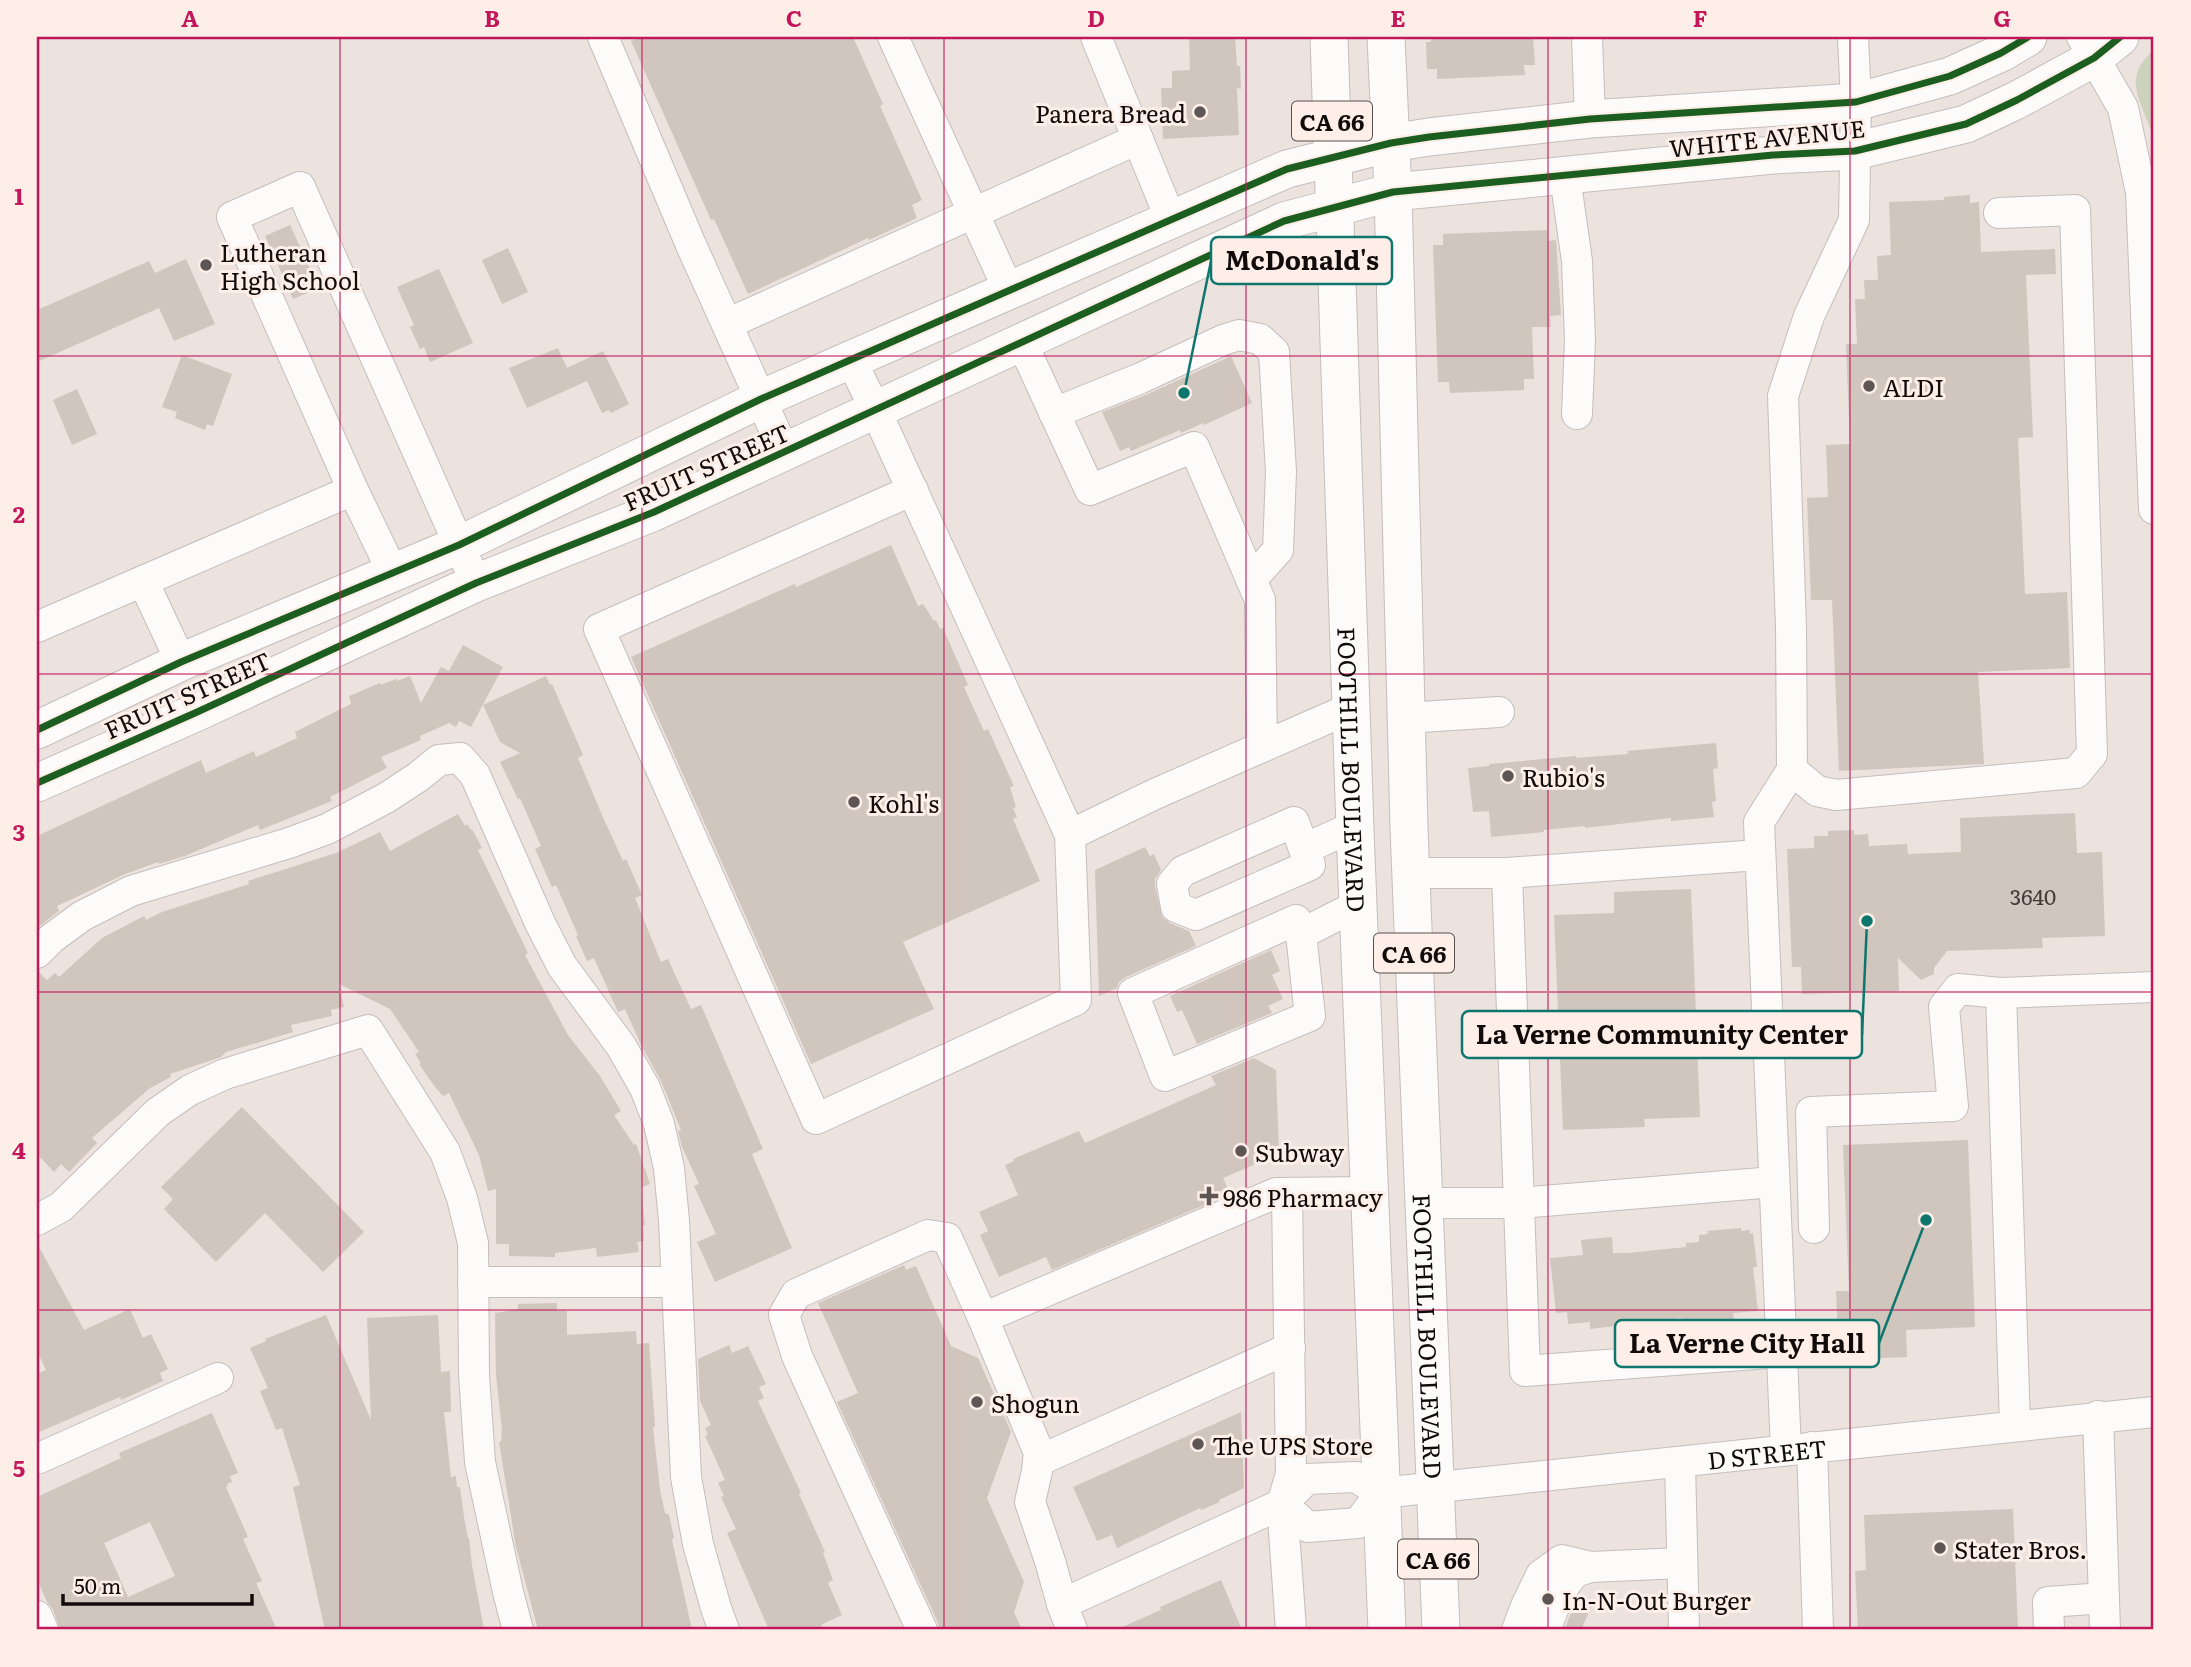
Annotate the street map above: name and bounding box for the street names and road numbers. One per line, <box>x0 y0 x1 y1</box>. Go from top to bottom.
road number: CA 66 <box>1292 102 1372 140</box>
street label: WHITE AVENUE <box>1667 109 1867 165</box>
street label: FRUIT STREET <box>617 414 795 518</box>
street label: FOOTHILL BOULEVARD <box>1331 626 1376 913</box>
street label: FRUIT STREET <box>98 642 276 746</box>
road number: CA 66 <box>1374 934 1454 972</box>
street label: FOOTHILL BOULEVARD <box>1406 1193 1452 1480</box>
street label: D STREET <box>1705 1429 1828 1476</box>
road number: CA 66 <box>1398 1540 1478 1578</box>

